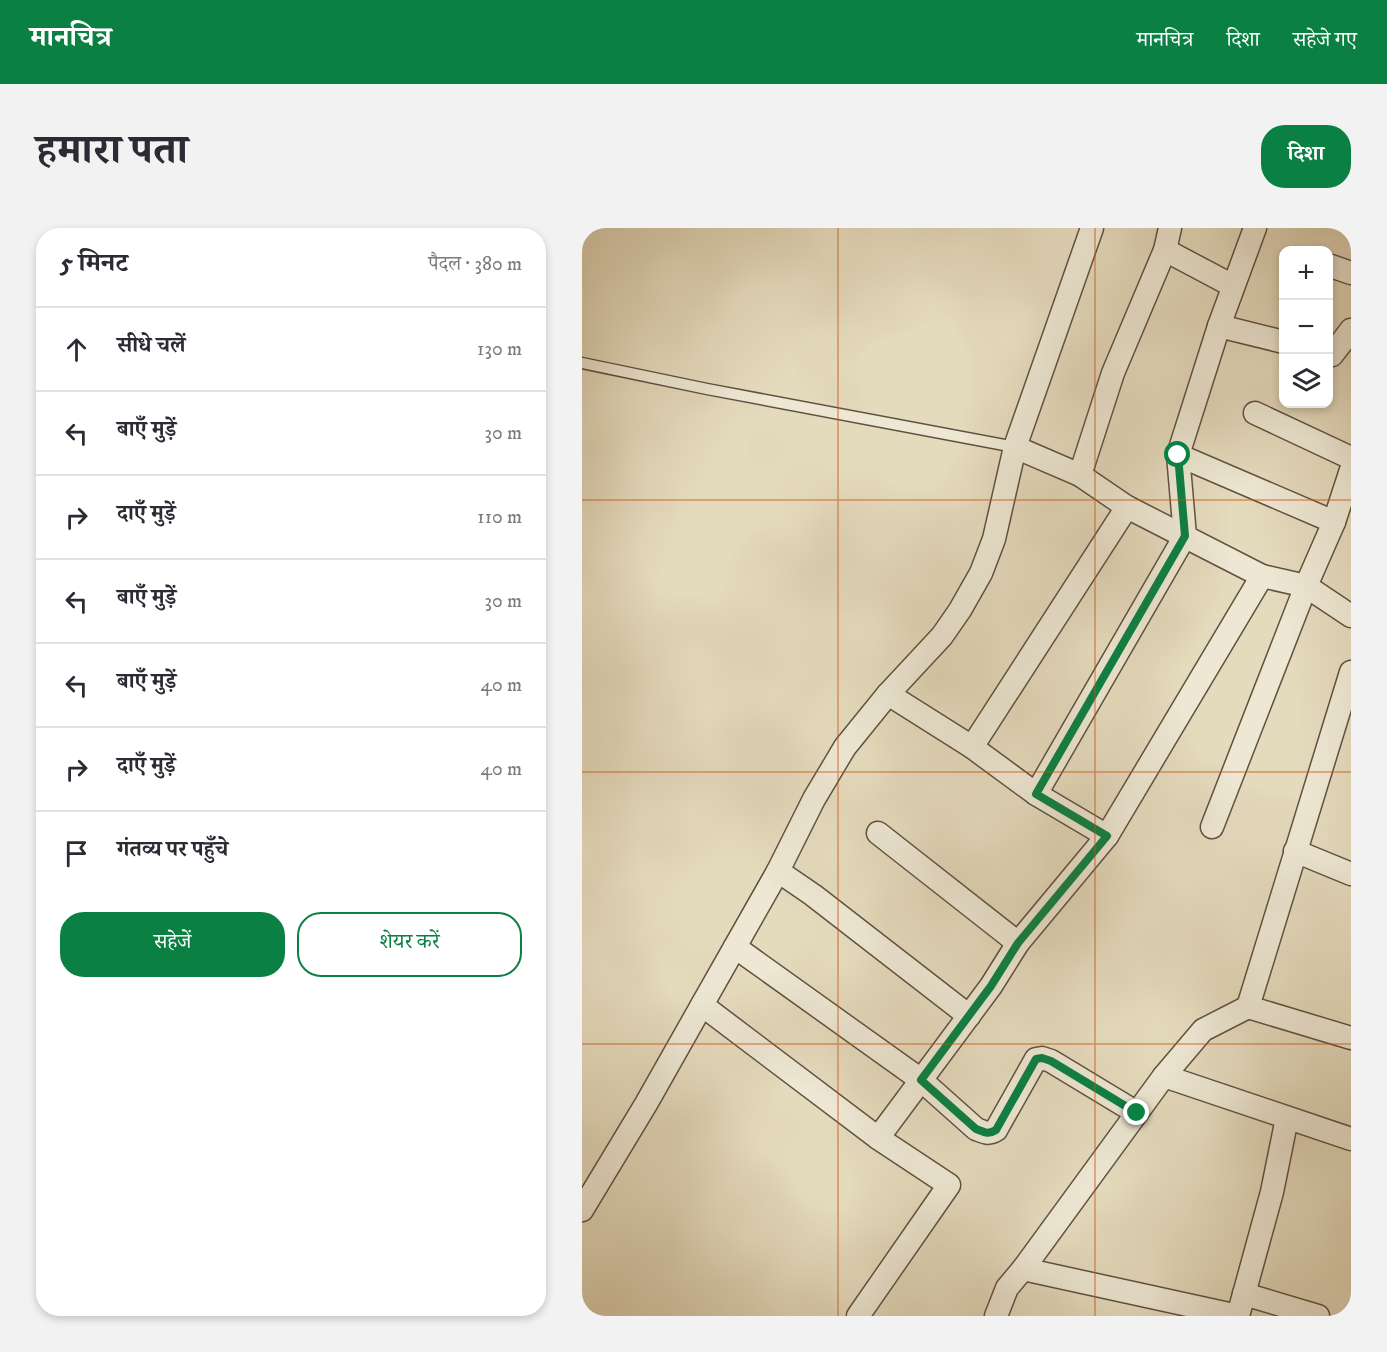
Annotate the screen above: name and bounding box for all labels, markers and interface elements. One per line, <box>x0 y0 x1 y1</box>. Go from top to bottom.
text: मानचित्र <box>30 20 112 55</box>
text: मानचित्र <box>1136 27 1193 53</box>
text: दिशा <box>1226 27 1260 53</box>
text: सहेजे गए <box>1293 27 1357 53</box>
text: हमारा पता <box>36 125 188 177</box>
button: दिशा <box>1261 125 1351 188</box>
map controls <box>1279 246 1333 408</box>
button: + <box>1279 246 1333 300</box>
text: 5 मिनट <box>60 247 128 280</box>
text: पैदल · 380 m <box>428 252 522 277</box>
button: − <box>1279 300 1333 354</box>
text: सीधे चलें <box>117 332 186 359</box>
icon: ahead <box>60 333 93 366</box>
text: 130 m <box>477 337 522 362</box>
button: layers <box>1279 354 1333 408</box>
text: बाएँ मुड़ें <box>117 416 176 443</box>
icon: left <box>60 417 93 450</box>
text: 30 m <box>484 421 522 446</box>
route start <box>1164 441 1190 467</box>
text: दाएँ मुड़ें <box>117 500 176 527</box>
icon: right <box>60 501 93 534</box>
text: 110 m <box>477 505 522 530</box>
text: बाएँ मुड़ें <box>117 584 176 611</box>
icon: left <box>60 585 93 618</box>
text: 30 m <box>484 589 522 614</box>
text: बाएँ मुड़ें <box>117 668 176 695</box>
icon: left <box>60 669 93 702</box>
text: 40 m <box>480 673 522 698</box>
text: दाएँ मुड़ें <box>117 752 176 779</box>
icon: right <box>60 753 93 786</box>
text: 40 m <box>480 757 522 782</box>
text: गंतव्य पर पहुँचे <box>117 836 228 863</box>
icon: arrive <box>60 837 93 870</box>
button: सहेजें <box>60 912 285 977</box>
button: शेयर करें <box>297 912 522 977</box>
route end <box>1123 1099 1149 1125</box>

